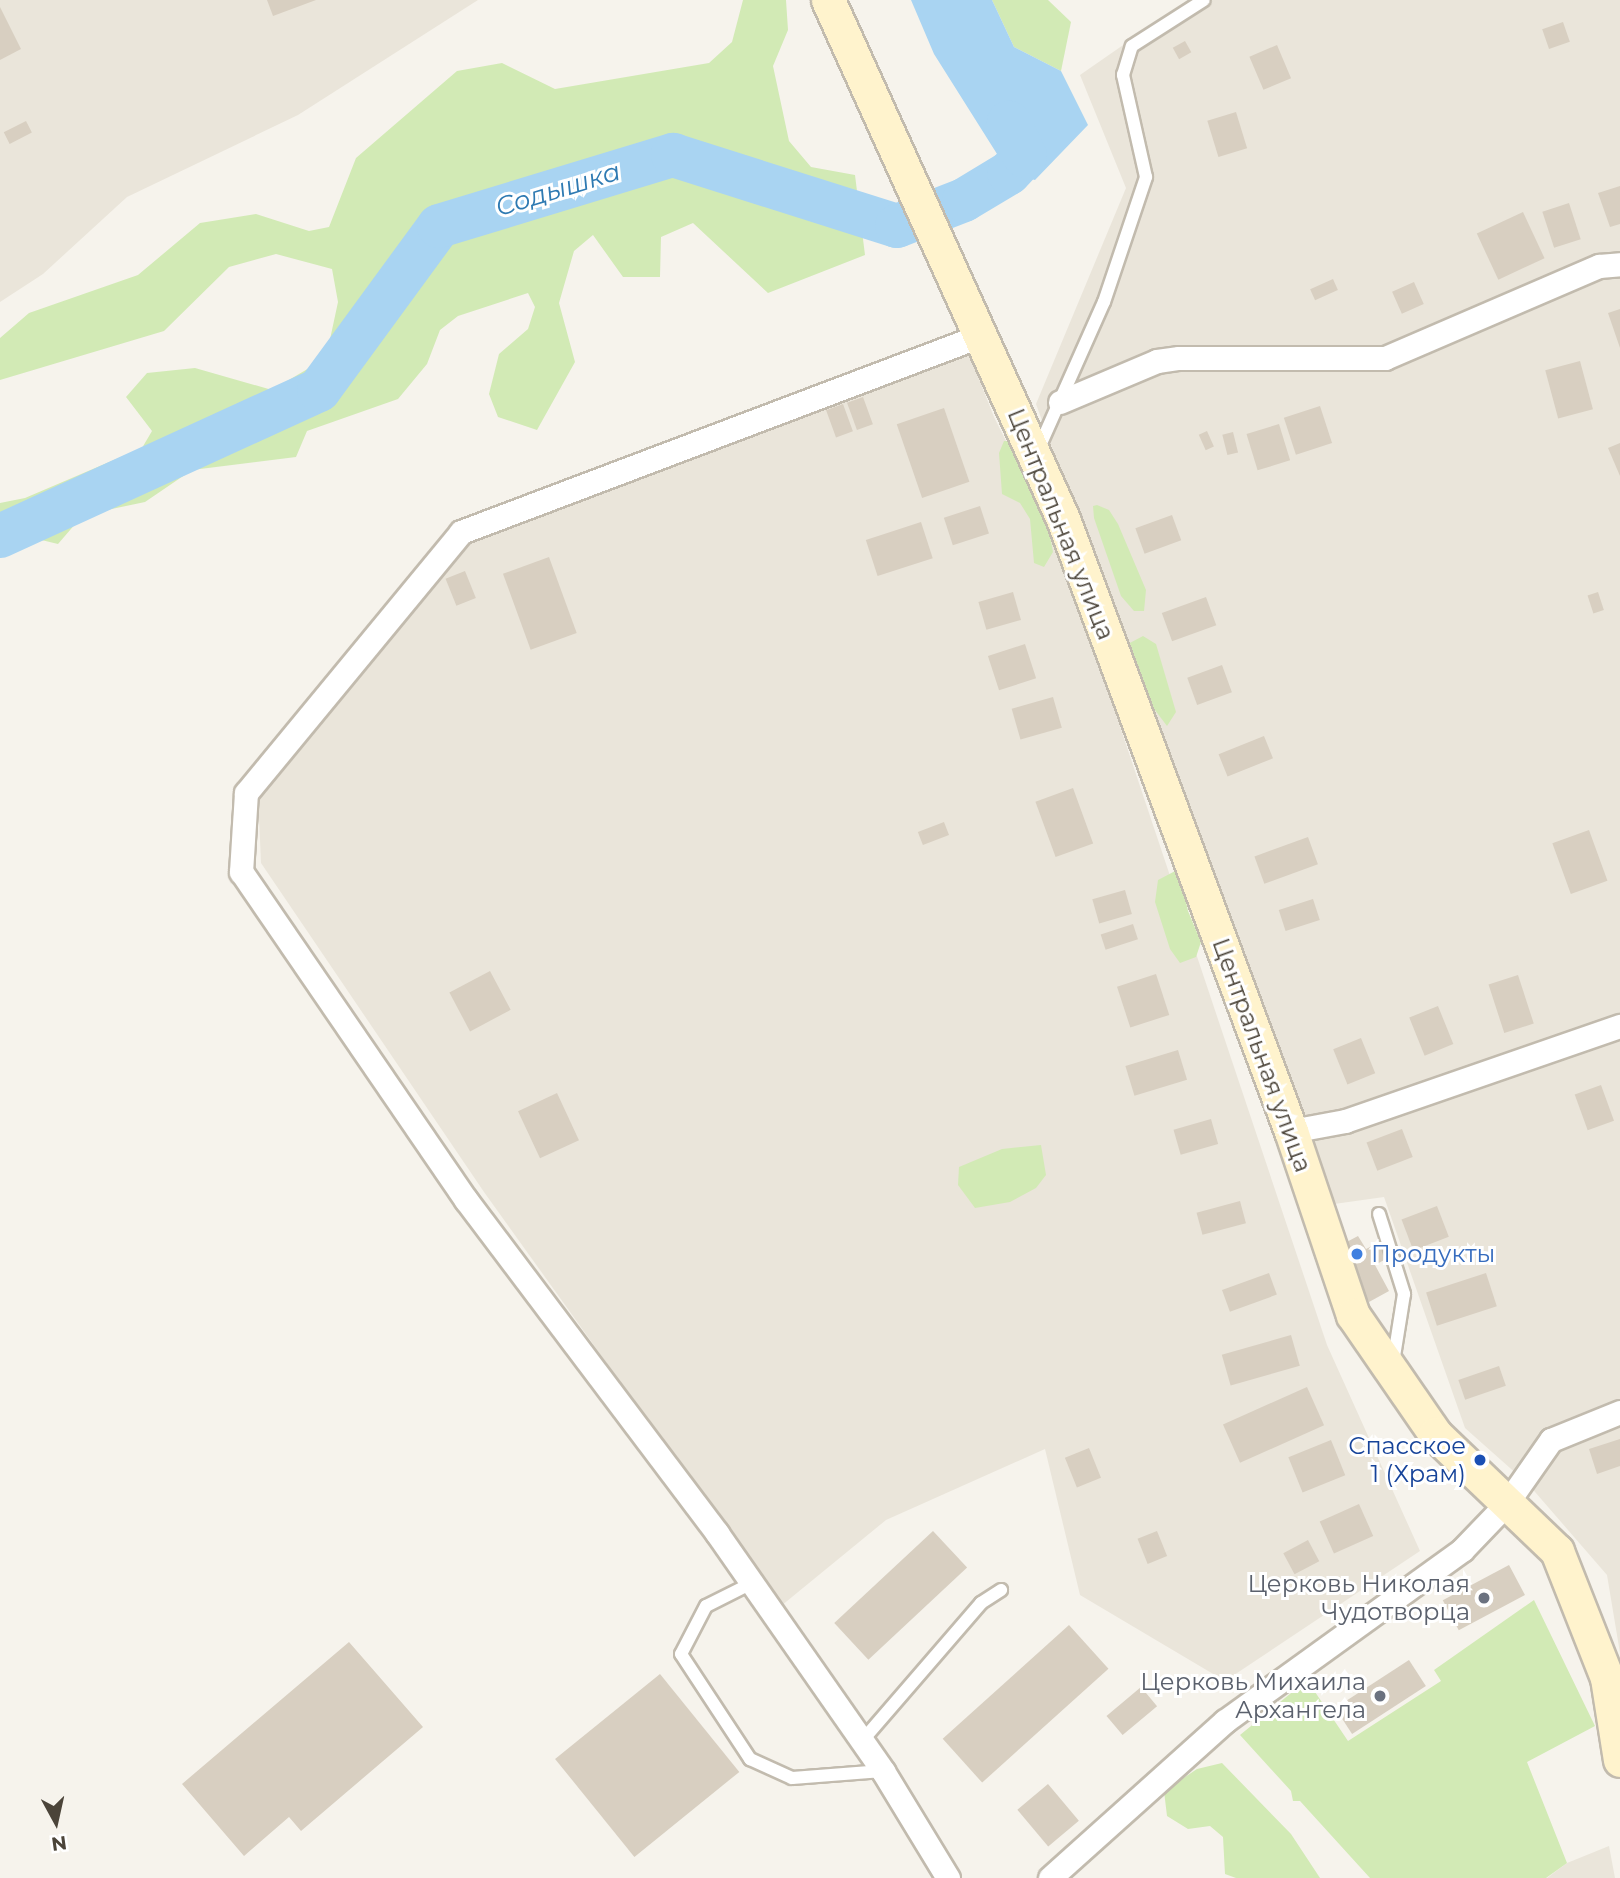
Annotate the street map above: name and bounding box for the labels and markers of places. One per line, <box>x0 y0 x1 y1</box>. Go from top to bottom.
place label: Продукты <box>1371 1240 1495 1268</box>
marker: Продукты <box>1349 1246 1365 1262</box>
place label: Спасское 1 (Храм) <box>1348 1432 1466 1488</box>
marker: Спасское 1 (Храм) <box>1472 1452 1488 1468</box>
place label: Церковь Николая Чудотворца <box>1247 1570 1470 1626</box>
marker: Церковь Николая Чудотворца <box>1476 1590 1492 1606</box>
place label: Церковь Михаила Архангела <box>1140 1668 1366 1724</box>
marker: Церковь Михаила Архангела <box>1372 1688 1388 1704</box>

